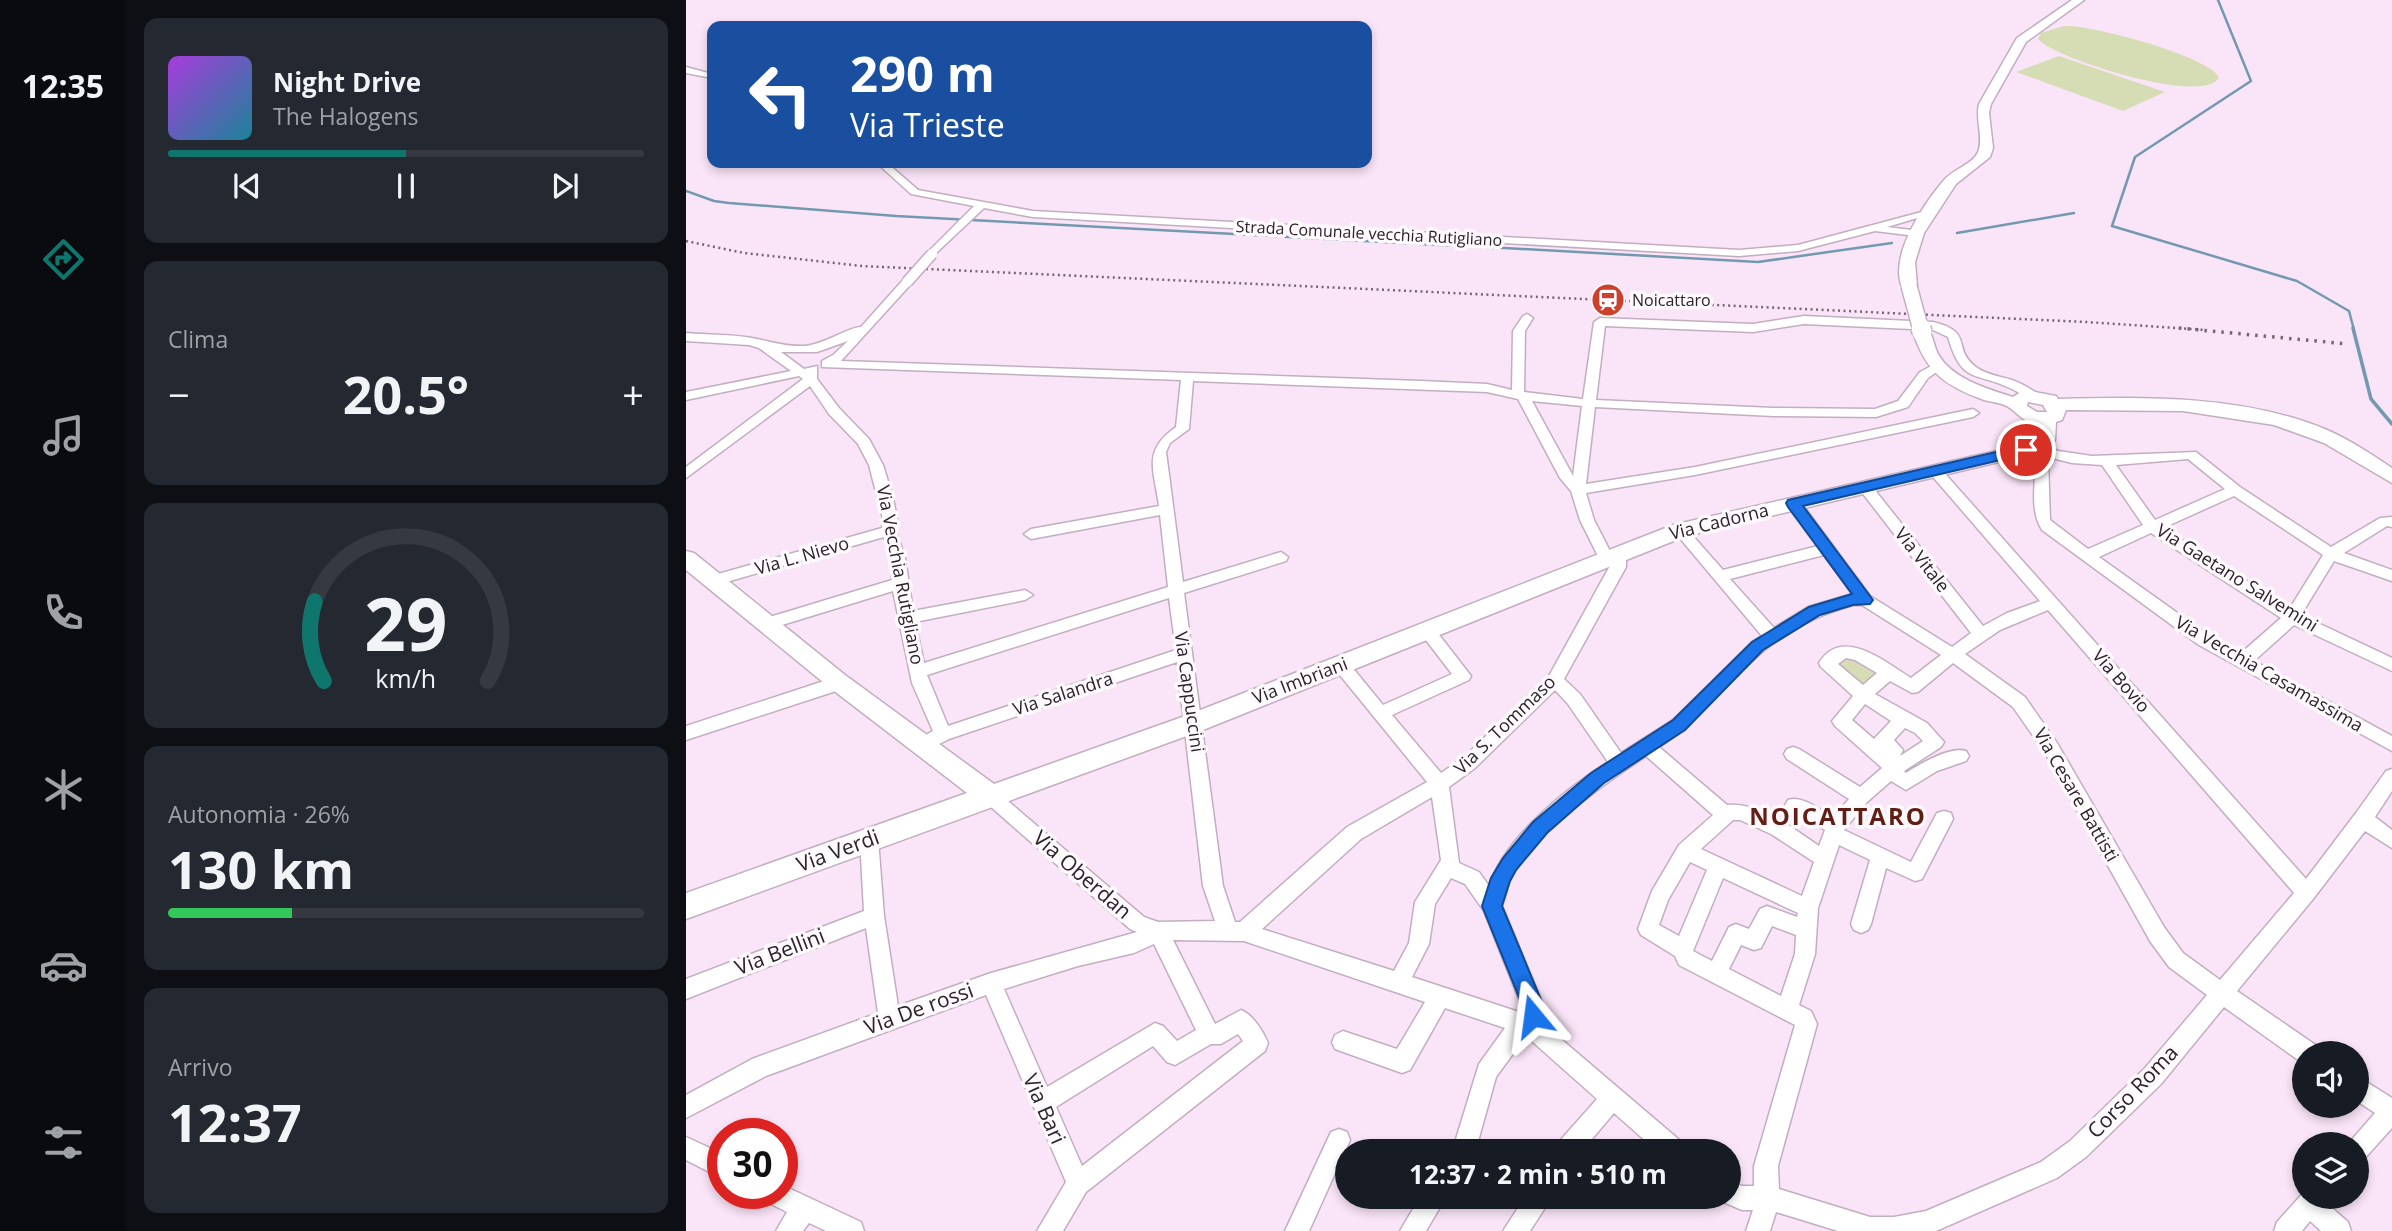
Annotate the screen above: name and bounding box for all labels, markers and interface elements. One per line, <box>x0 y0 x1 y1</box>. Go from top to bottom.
text: 290 m <box>850 40 995 106</box>
icon: left <box>735 49 826 140</box>
text: 12:35 <box>22 64 104 107</box>
text: Night Drive <box>273 64 421 100</box>
text: The Halogens <box>273 100 419 132</box>
text: Via Trieste <box>850 103 1005 146</box>
icon: previous <box>228 167 266 205</box>
icon: pause <box>387 167 425 205</box>
icon: next <box>546 167 584 205</box>
street label: Strada Comunale vecchia Rutigliano <box>1235 215 1503 251</box>
icon: directions <box>39 235 88 284</box>
station icon: Noicattaro <box>1589 281 1627 319</box>
place label: Noicattaro <box>1632 289 1711 311</box>
text: Clima <box>168 323 228 355</box>
text: 20.5° <box>343 358 469 429</box>
text: − <box>168 368 190 420</box>
text: + <box>622 368 644 420</box>
icon: music <box>39 411 88 460</box>
pin <box>1996 420 2056 480</box>
icon: arrive <box>2007 431 2045 469</box>
street label: Via Vecchia Rutigliano <box>872 483 930 666</box>
street label: Via Cadorna <box>1667 497 1771 545</box>
street label: Via Gaetano Salvemini <box>2152 518 2323 637</box>
street label: Via Vitale <box>1890 522 1956 597</box>
street label: Via L. Nievo <box>752 530 852 580</box>
text: 29 <box>364 574 448 673</box>
icon: phone <box>39 588 88 637</box>
street label: Via Vecchia Casamassima <box>2171 609 2368 737</box>
street label: Via Cappuccini <box>1170 630 1210 754</box>
street label: Via Bovio <box>2088 643 2156 717</box>
street label: Via Imbriani <box>1249 651 1351 709</box>
text: km/h <box>376 661 436 695</box>
street label: Via Salandra <box>1010 666 1116 720</box>
street label: Via S. Tommaso <box>1448 670 1560 779</box>
street label: Via Cesare Battisti <box>2029 723 2125 866</box>
icon: climate <box>39 765 88 814</box>
text: Autonomia · 26% <box>168 798 350 830</box>
district label: NOICATTARO <box>1749 799 1927 832</box>
street label: Via Verdi <box>792 822 883 878</box>
street label: Via Oberdan <box>1027 824 1138 925</box>
text: 130 km <box>168 833 354 904</box>
street label: Via Bellini <box>731 921 829 981</box>
icon: car <box>39 941 88 990</box>
street label: Via De rossi <box>860 975 977 1041</box>
position arrow <box>1496 979 1570 1053</box>
street label: Corso Roma <box>2081 1039 2184 1144</box>
map controls <box>2292 1041 2369 1209</box>
button: sound <box>2292 1041 2369 1118</box>
text: Arrivo <box>168 1051 232 1083</box>
street label: Via Bari <box>1017 1069 1073 1148</box>
text: 12:37 <box>168 1086 302 1157</box>
icon: filters <box>39 1118 88 1167</box>
speed limit sign: 30 <box>707 1118 798 1209</box>
button: layers <box>2292 1132 2369 1209</box>
text: 12:37 · 2 min · 510 m <box>1409 1156 1667 1192</box>

